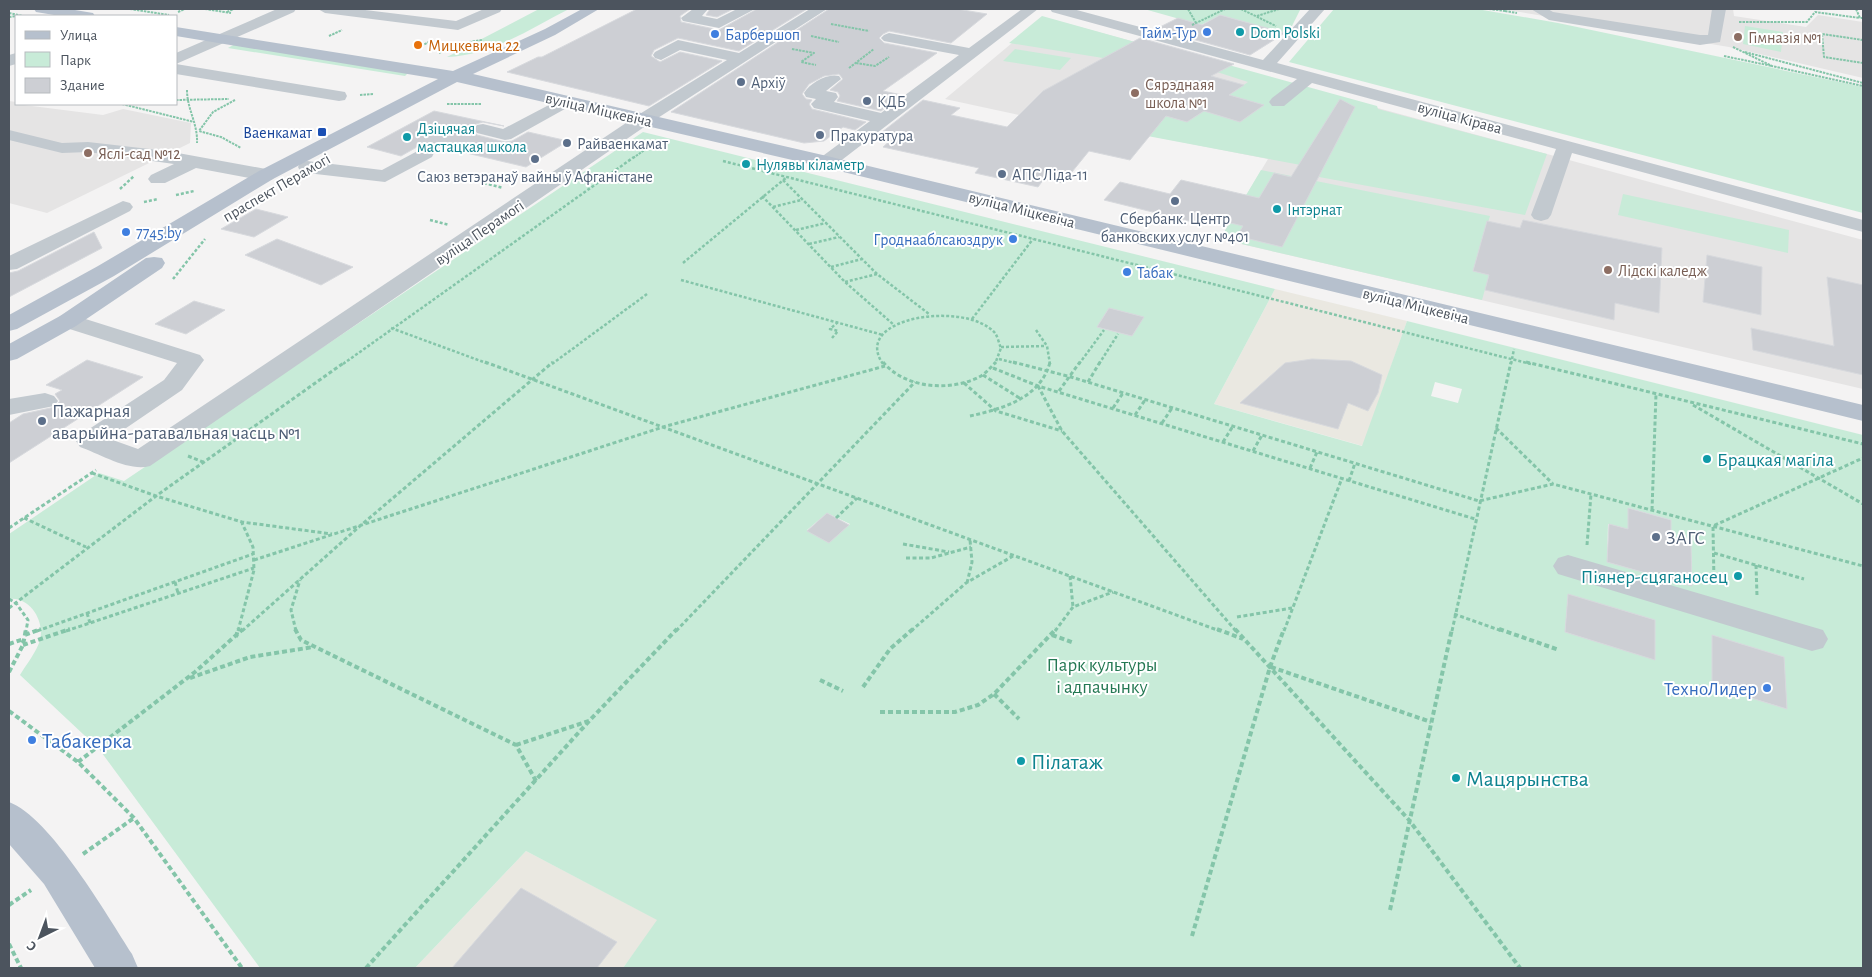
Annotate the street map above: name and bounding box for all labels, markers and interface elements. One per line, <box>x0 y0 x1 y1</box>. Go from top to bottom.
legend <box>15 15 178 105</box>
place label: Тайм-Тур <box>1140 25 1197 42</box>
place label: Dom Polski <box>1250 25 1320 41</box>
marker: Тайм-Тур <box>1201 26 1213 38</box>
marker: Dom Polski <box>1234 26 1246 38</box>
place label: Барбершоп <box>725 27 800 43</box>
text: Улица <box>60 28 97 43</box>
marker: Барбершоп <box>709 28 721 40</box>
place label: Гімназія №1 <box>1748 30 1822 46</box>
marker: Гімназія №1 <box>1732 31 1744 43</box>
place label: Мицкевича 22 <box>428 38 520 54</box>
marker: Мицкевича 22 <box>412 39 424 51</box>
text: Парк <box>60 53 91 68</box>
place label: Архіў <box>751 75 786 92</box>
marker: Архіў <box>735 76 747 88</box>
place label: Сярэднаяя школа №1 <box>1145 77 1215 111</box>
text: Здание <box>60 78 105 93</box>
marker: Сярэднаяя школа №1 <box>1129 87 1141 99</box>
street label: вуліца Міцкевіча <box>544 90 654 131</box>
place label: КДБ <box>877 94 906 110</box>
marker: КДБ <box>861 95 873 107</box>
street label: вуліца Кірава <box>1416 99 1504 138</box>
place label: Дзіцячая мастацкая школа <box>417 121 527 155</box>
place label: Ваенкамат <box>243 125 312 141</box>
marker: Ваенкамат <box>316 126 328 138</box>
place label: Пракуратура <box>830 128 913 145</box>
marker: Пракуратура <box>814 129 826 141</box>
marker: Дзіцячая мастацкая школа <box>401 131 413 143</box>
place label: Райваенкамат <box>577 136 668 152</box>
marker: Райваенкамат <box>561 137 573 149</box>
place label: Яслі-сад №12 <box>98 146 181 162</box>
marker: Яслі-сад №12 <box>82 147 94 159</box>
street label: праспект Перамогі <box>220 151 333 225</box>
marker: Саюз ветэранаў вайны ў Афганістане <box>529 153 541 165</box>
place label: Нулявы кіламетр <box>756 157 865 174</box>
marker: Нулявы кіламетр <box>740 158 752 170</box>
place label: АПС Ліда-11 <box>1012 167 1088 183</box>
marker: АПС Ліда-11 <box>996 168 1008 180</box>
place label: Саюз ветэранаў вайны ў Афганістане <box>417 169 653 186</box>
street label: вуліца Міцкевіча <box>967 189 1077 232</box>
marker: Сбербанк. Центр банковских услуг №401 <box>1169 195 1181 207</box>
street label: вуліца Перамогі <box>432 197 527 269</box>
place label: Інтэрнат <box>1287 202 1342 218</box>
marker: Інтэрнат <box>1271 203 1283 215</box>
place label: Сбербанк. Центр банковских услуг №401 <box>1101 211 1249 246</box>
place label: 7745.by <box>136 225 182 242</box>
marker: 7745.by <box>120 226 132 238</box>
place label: Гроднааблсаюздрук <box>873 232 1004 249</box>
marker: Гроднааблсаюздрук <box>1007 233 1019 245</box>
place label: Лідскі каледж <box>1618 263 1708 279</box>
marker: Лідскі каледж <box>1602 264 1614 276</box>
place label: Табак <box>1137 265 1174 281</box>
marker: Табак <box>1121 266 1133 278</box>
street label: вуліца Міцкевіча <box>1361 285 1471 328</box>
place label: Пажарная аварыйна-ратавальная часць №1 <box>52 402 301 443</box>
marker: Пажарная аварыйна-ратавальная часць №1 <box>36 415 48 427</box>
place label: Брацкая магіла <box>1717 451 1834 470</box>
marker: Брацкая магіла <box>1701 453 1713 465</box>
place label: ЗАГС <box>1666 529 1705 548</box>
marker: ЗАГС <box>1650 531 1662 543</box>
place label: Піянер-сцяганосец <box>1581 568 1728 587</box>
marker: Піянер-сцяганосец <box>1732 570 1744 582</box>
park label: Парк культуры і адпачынку <box>1047 656 1157 697</box>
place label: ТехноЛидер <box>1664 680 1757 699</box>
marker: ТехноЛидер <box>1761 682 1773 694</box>
place label: Табакерка <box>42 730 132 752</box>
marker: Табакерка <box>26 734 38 746</box>
place label: Пілатаж <box>1031 751 1103 773</box>
marker: Пілатаж <box>1015 755 1027 767</box>
place label: Мацярынства <box>1466 768 1589 790</box>
marker: Мацярынства <box>1450 772 1462 784</box>
north arrow <box>15 912 65 962</box>
text: С <box>24 938 40 954</box>

